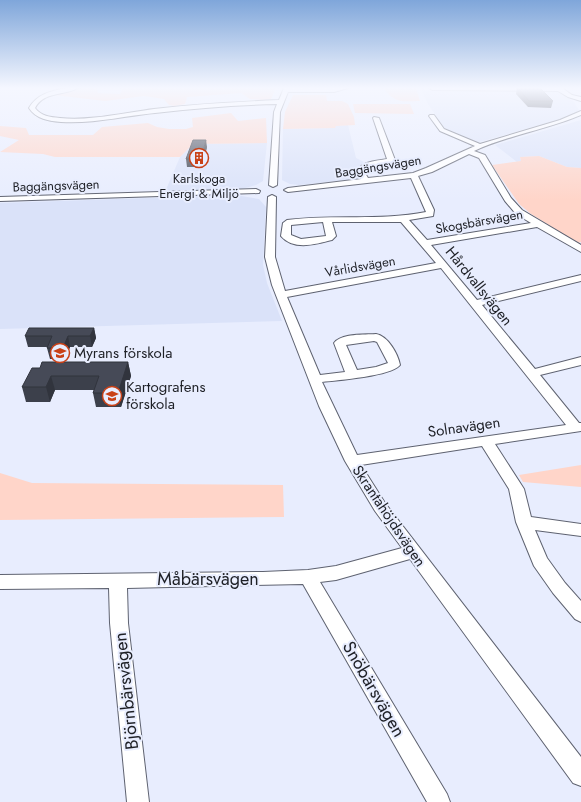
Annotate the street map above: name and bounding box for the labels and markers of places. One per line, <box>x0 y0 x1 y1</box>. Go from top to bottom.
building icon: Karlskoga Energi & Miljö <box>188 147 210 169</box>
place label: Karlskoga Energi & Miljö <box>159 169 239 203</box>
school or university icon: Myrans förskola <box>49 342 71 364</box>
place label: Myrans förskola <box>74 342 172 364</box>
place label: Kartografens förskola <box>126 376 205 415</box>
school or university icon: Kartografens förskola <box>101 385 123 407</box>

